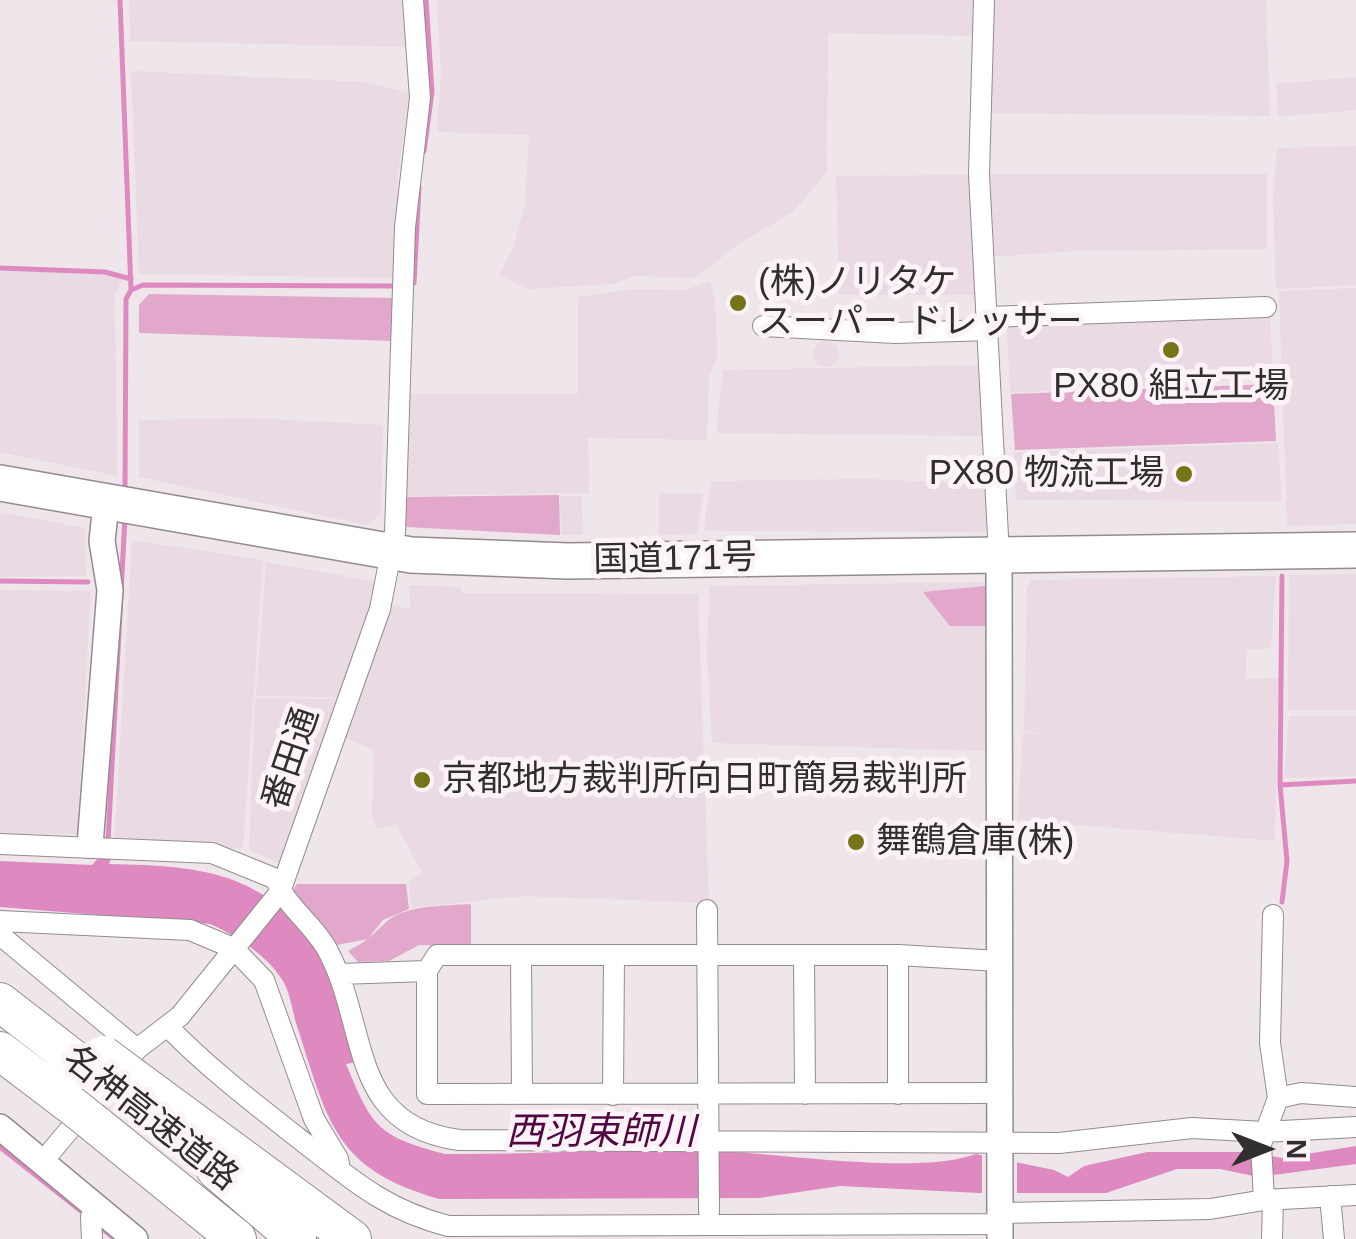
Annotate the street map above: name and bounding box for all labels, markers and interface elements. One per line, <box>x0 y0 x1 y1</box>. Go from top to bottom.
place label: (株)ノリタケ スーパー ドレッサー <box>758 262 1083 344</box>
marker: (株)ノリタケ スーパー ドレッサー <box>727 292 749 314</box>
marker: PX80 組立工場 <box>1160 339 1182 361</box>
place label: PX80 組立工場 <box>1053 366 1289 408</box>
place label: PX80 物流工場 <box>929 453 1164 495</box>
marker: PX80 物流工場 <box>1173 463 1195 485</box>
street label: 国道171号 <box>593 538 757 582</box>
street label: 番田通 <box>255 703 329 815</box>
place label: 京都地方裁判所向日町簡易裁判所 <box>442 759 967 801</box>
marker: 京都地方裁判所向日町簡易裁判所 <box>411 769 433 791</box>
place label: 舞鶴倉庫(株) <box>876 821 1074 863</box>
marker: 舞鶴倉庫(株) <box>845 831 867 853</box>
street label: 名神高速道路 <box>54 1038 246 1200</box>
north arrow <box>1216 1099 1316 1199</box>
water label: 西羽束師川 <box>506 1110 696 1156</box>
text: N <box>1281 1139 1312 1159</box>

